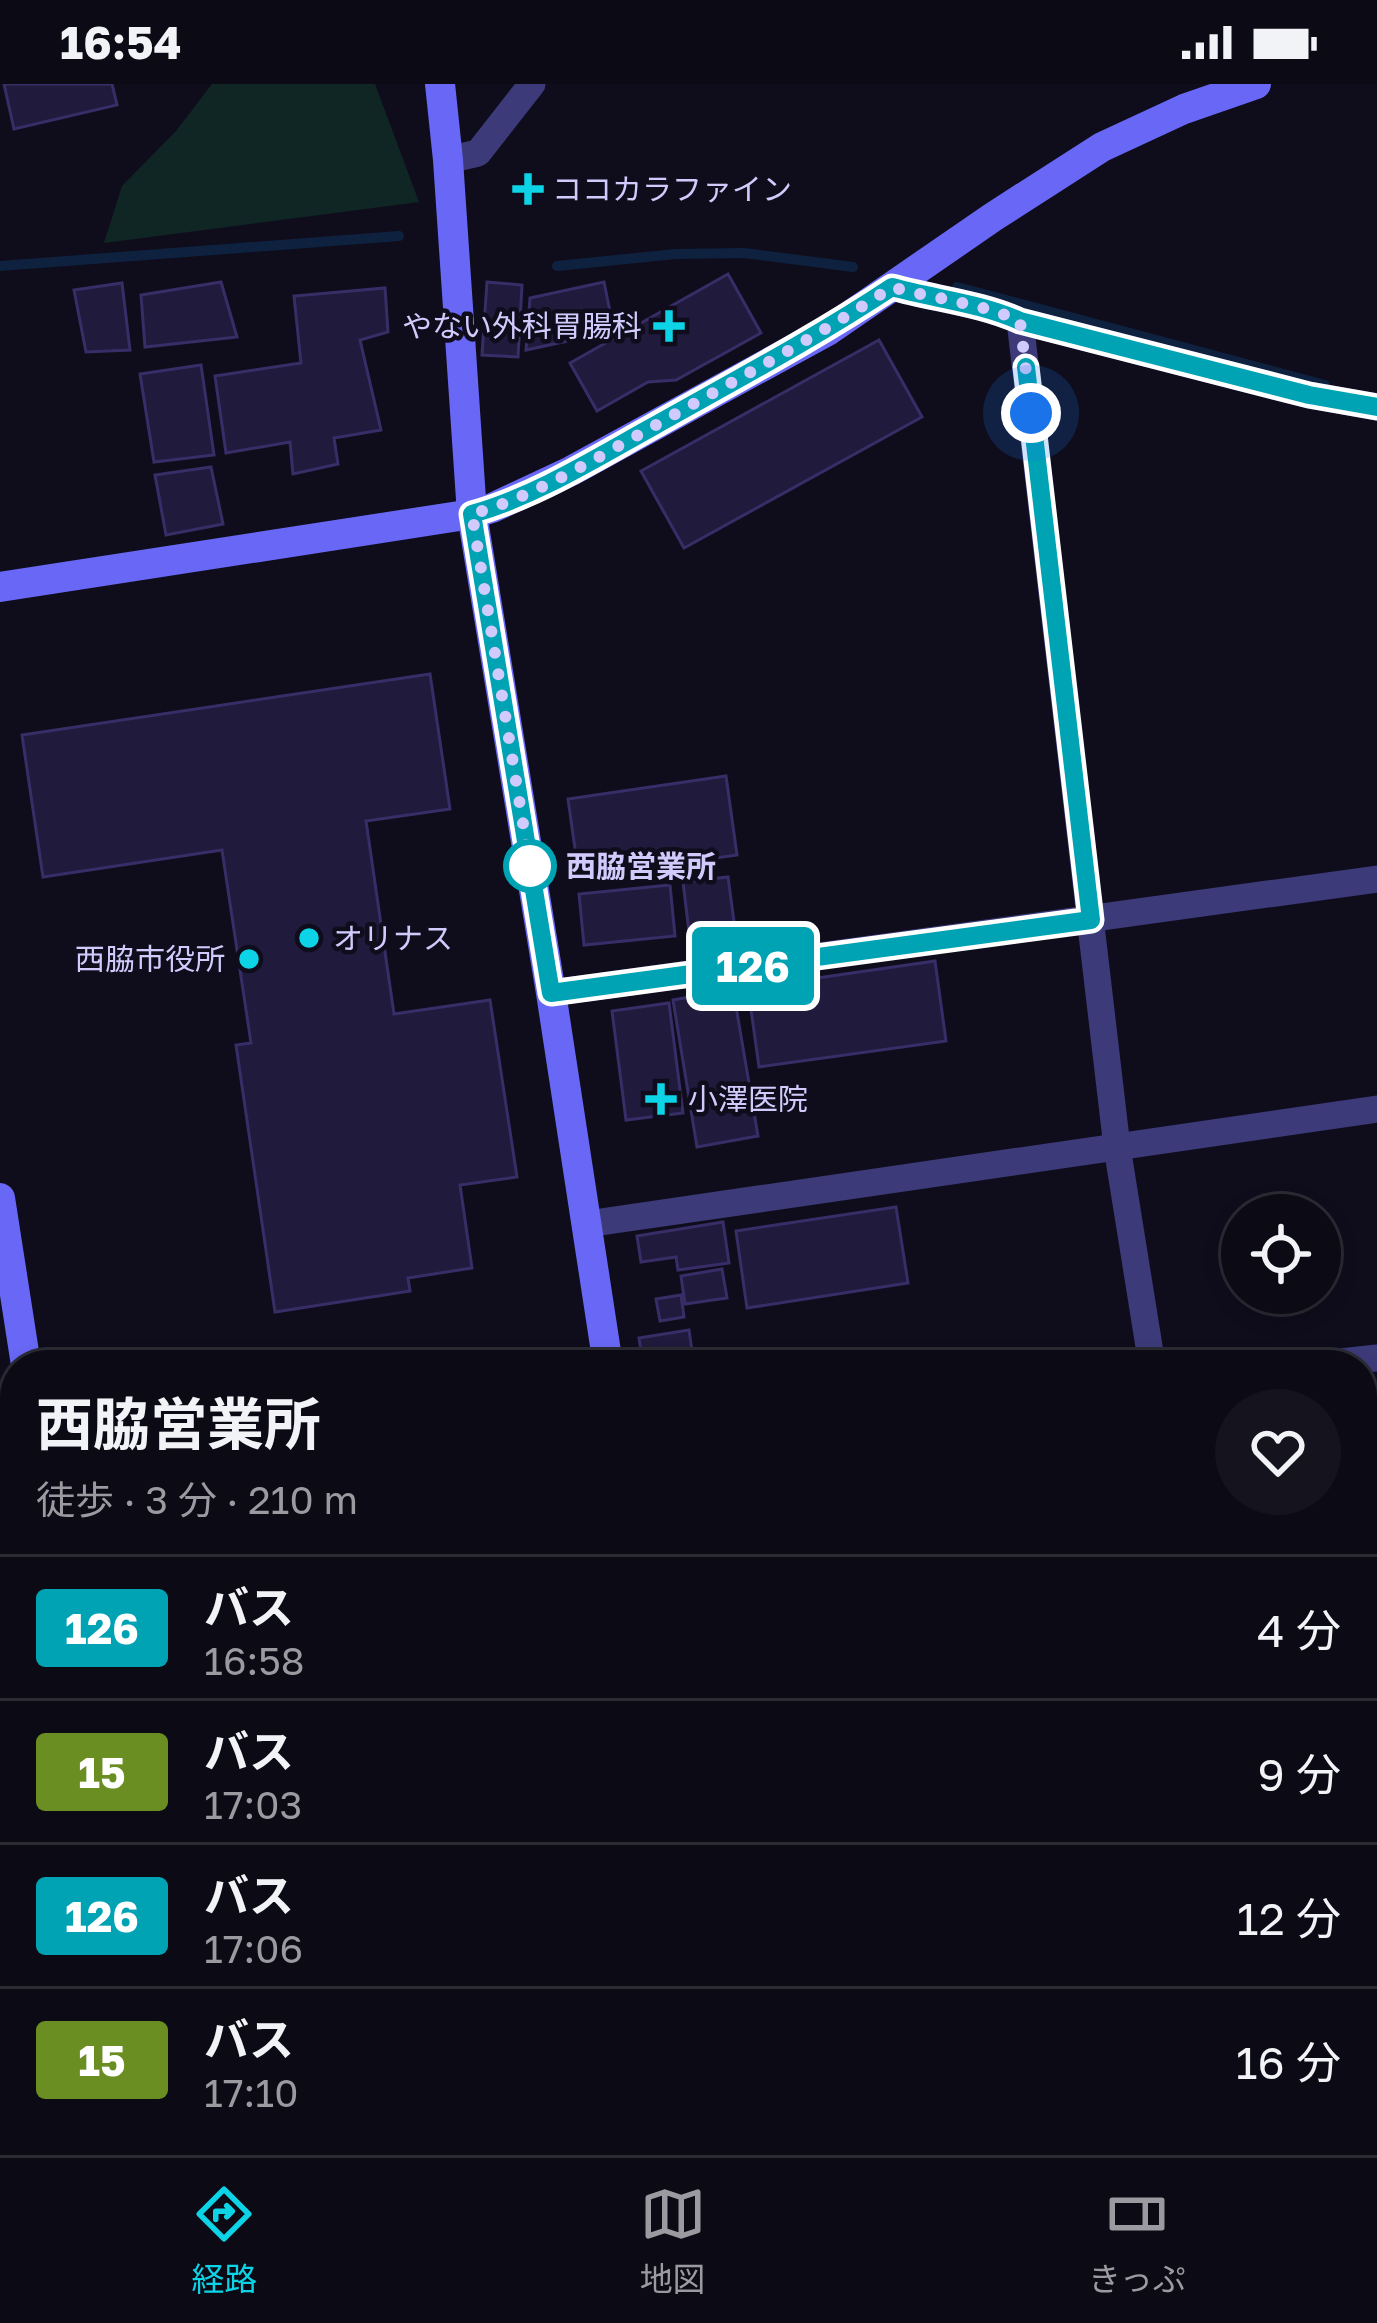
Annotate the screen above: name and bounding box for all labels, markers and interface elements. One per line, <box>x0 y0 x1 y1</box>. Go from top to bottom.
text: 16:54 <box>60 15 182 69</box>
place label: ココカラファイン <box>552 171 792 207</box>
marker: ココカラファイン <box>515 176 541 202</box>
place label: やない外科胃腸科 <box>402 308 642 344</box>
marker: やない外科胃腸科 <box>653 310 685 342</box>
your location <box>1001 383 1061 443</box>
marker: 西脇営業所 <box>505 841 555 891</box>
place label: 西脇営業所 <box>566 848 716 884</box>
place label: オリナス <box>333 920 453 956</box>
marker: オリナス <box>296 925 322 951</box>
line badge: 126 <box>684 927 822 1005</box>
place label: 西脇市役所 <box>75 941 225 977</box>
text: 126 <box>716 941 790 991</box>
marker: 西脇市役所 <box>236 946 262 972</box>
place label: 小澤医院 <box>688 1081 808 1117</box>
marker: 小澤医院 <box>645 1083 677 1115</box>
map controls <box>1221 1194 1341 1314</box>
button: locate <box>1221 1194 1341 1314</box>
text: 西脇営業所 <box>36 1389 321 1458</box>
button: heart <box>1215 1389 1341 1515</box>
text: 徒歩 · 3 分 · 210 m <box>36 1476 358 1523</box>
text: バス <box>204 1580 294 1634</box>
text: 126 <box>65 1603 139 1653</box>
text: 4 分 <box>1257 1603 1341 1657</box>
text: 16:58 <box>204 1637 305 1684</box>
text: バス <box>204 1724 294 1778</box>
text: 15 <box>78 1747 126 1797</box>
text: 9 分 <box>1258 1747 1341 1801</box>
text: 17:03 <box>204 1781 302 1828</box>
text: バス <box>204 1868 294 1922</box>
text: 126 <box>65 1891 139 1941</box>
text: 12 分 <box>1237 1891 1341 1945</box>
text: 17:06 <box>204 1925 303 1972</box>
text: バス <box>204 2012 294 2066</box>
text: 15 <box>78 2035 126 2085</box>
text: 16 分 <box>1236 2035 1341 2089</box>
text: 17:10 <box>204 2069 298 2116</box>
tab: 経路 <box>191 2181 257 2301</box>
tab: 地図 <box>640 2181 706 2301</box>
tab: きっぷ <box>1088 2181 1186 2301</box>

